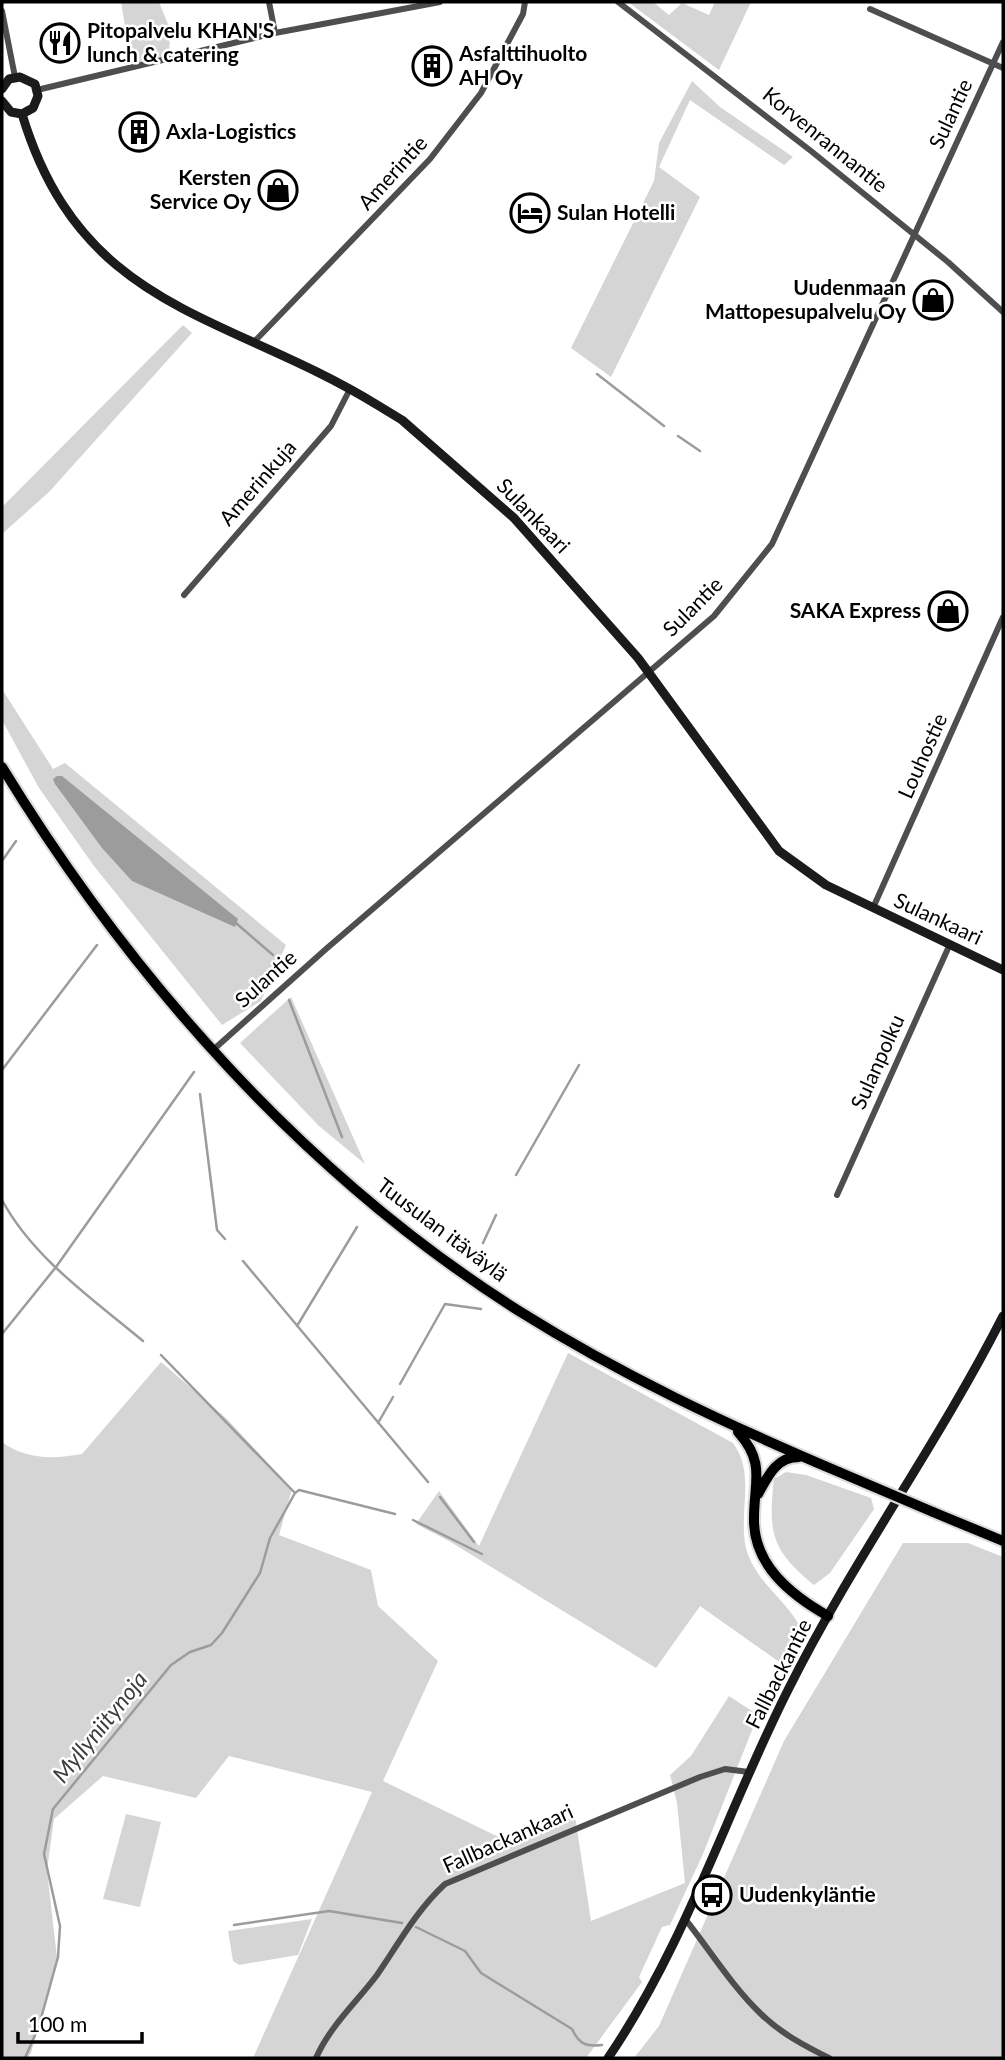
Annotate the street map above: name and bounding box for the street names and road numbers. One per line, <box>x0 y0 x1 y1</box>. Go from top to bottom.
street label: Sulantie <box>923 75 977 152</box>
street label: Korvenrannantie <box>758 81 893 197</box>
street label: Amerintie <box>352 130 432 214</box>
street label: Amerinkuja <box>213 434 301 530</box>
street label: Sulankaari <box>492 472 576 558</box>
street label: Sulantie <box>657 571 727 641</box>
street label: Louhostie <box>892 709 951 802</box>
street label: Sulankaari <box>891 886 987 949</box>
street label: Sulantie <box>229 944 301 1012</box>
street label: Sulanpolku <box>845 1010 909 1113</box>
street label: Tuusulan itäväylä <box>373 1172 513 1286</box>
street label: Fallbackantie <box>739 1614 816 1732</box>
street label: Fallbackankaari <box>438 1798 576 1878</box>

